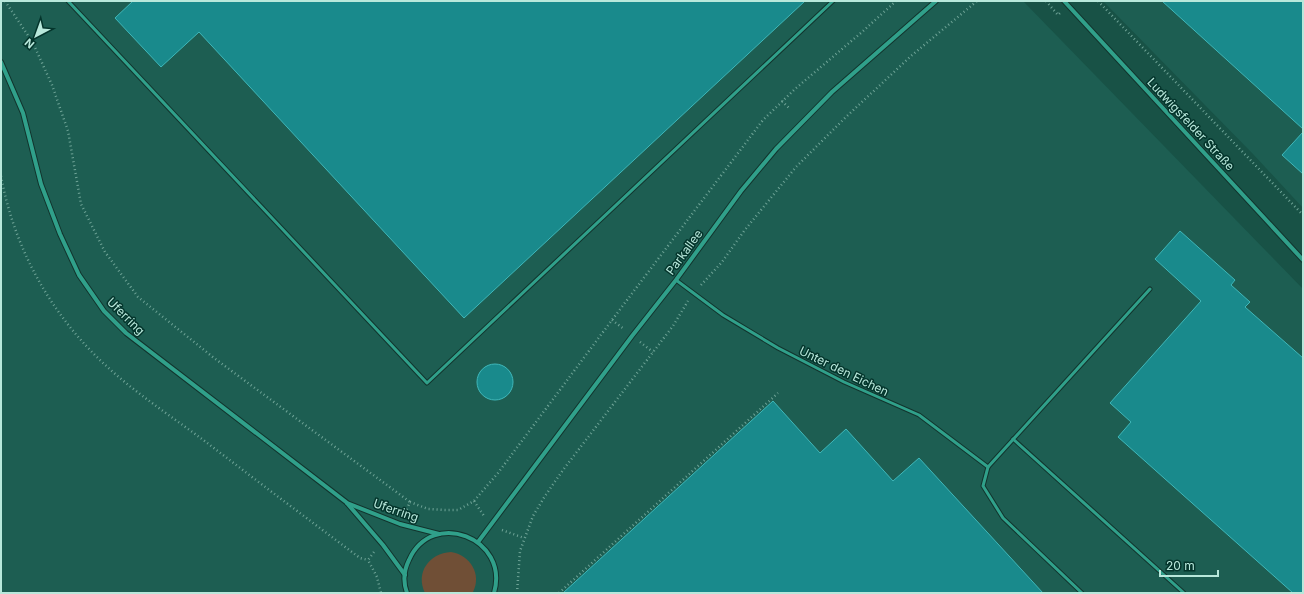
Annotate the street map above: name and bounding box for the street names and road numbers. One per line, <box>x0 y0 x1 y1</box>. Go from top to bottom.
street label: Ludwigsfelder Straße <box>1144 75 1238 173</box>
street label: Parkallee <box>663 226 705 278</box>
street label: Uferring <box>104 294 148 338</box>
street label: Unter den Eichen <box>797 343 891 399</box>
street label: Uferring <box>371 495 421 525</box>

